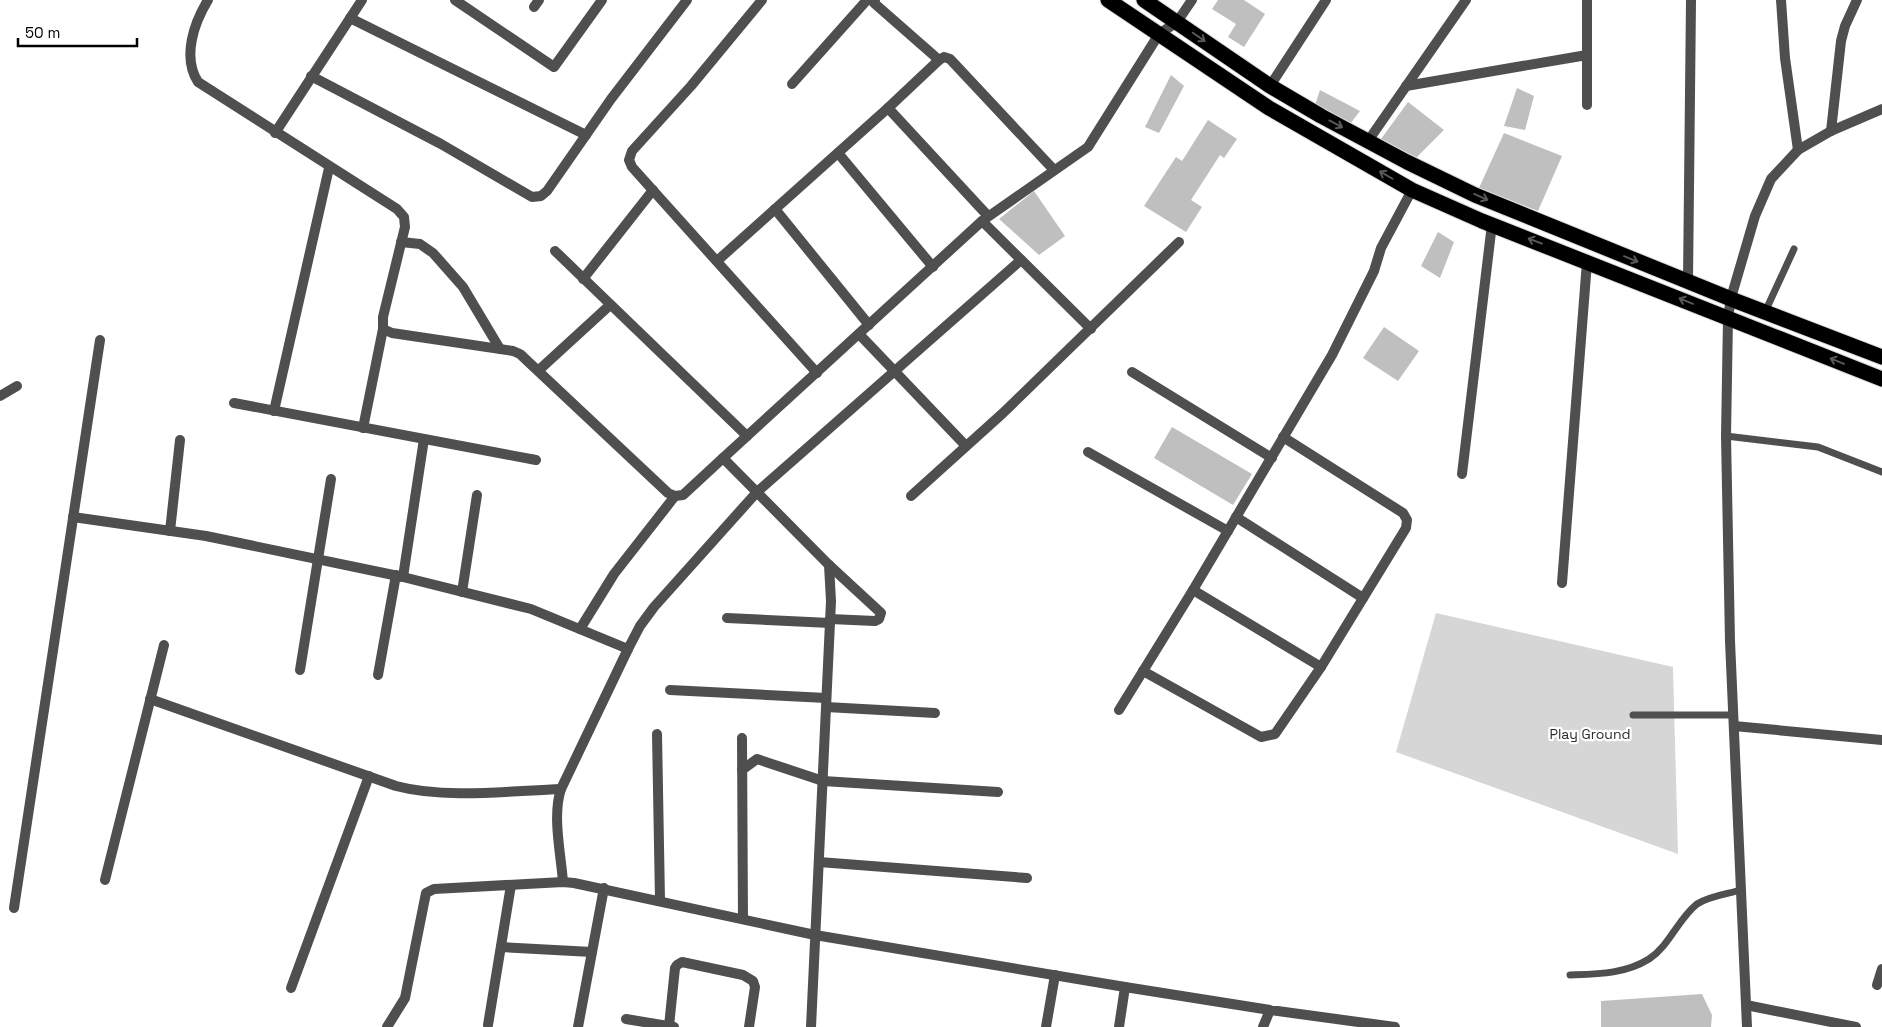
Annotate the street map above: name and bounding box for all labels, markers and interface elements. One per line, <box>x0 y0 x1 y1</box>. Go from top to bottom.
scale bar <box>18 15 136 47</box>
text: 50 m <box>25 23 60 42</box>
one-way arrow <box>1192 32 1206 42</box>
one-way arrow <box>1328 120 1343 129</box>
one-way arrow <box>1379 170 1394 180</box>
one-way arrow <box>1473 193 1488 203</box>
one-way arrow <box>1527 236 1543 245</box>
one-way arrow <box>1623 254 1638 264</box>
one-way arrow <box>1678 296 1694 305</box>
one-way arrow <box>1830 356 1845 365</box>
park label: Play Ground <box>1550 725 1630 743</box>

